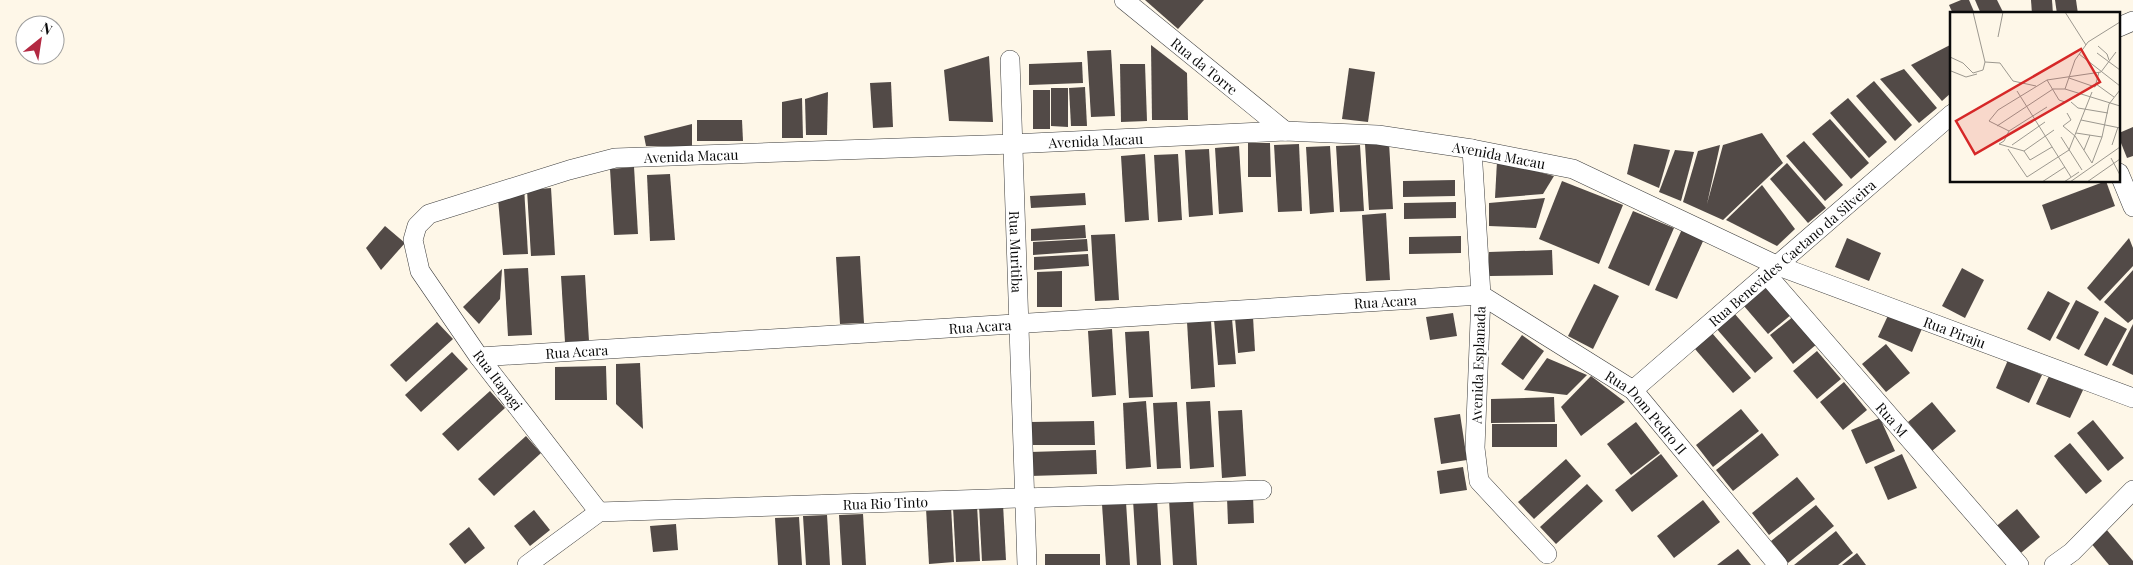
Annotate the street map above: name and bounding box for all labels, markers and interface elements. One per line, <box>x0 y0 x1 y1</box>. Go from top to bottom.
inset map <box>1950 12 2120 182</box>
north arrow <box>15 15 65 65</box>
text: N <box>38 18 56 39</box>
street label: Rua da Torre <box>1167 33 1242 98</box>
street label: Avenida Macau <box>1047 128 1143 152</box>
street label: Avenida Macau <box>1450 137 1547 173</box>
street label: Avenida Macau <box>642 144 739 167</box>
street label: Rua Benevides Caetano da Silveira <box>1704 175 1879 330</box>
street label: Rua Muritiba <box>1006 211 1027 293</box>
street label: Rua Acara <box>1353 289 1417 312</box>
street label: Avenida Esplanada <box>1466 306 1490 425</box>
street label: Rua Piraju <box>1921 311 1989 352</box>
street label: Rua Acara <box>948 315 1012 337</box>
street label: Rua Acara <box>545 340 609 362</box>
street label: Rua Itapagi <box>469 346 527 414</box>
street label: Rua Dom Pedro II <box>1602 366 1692 458</box>
street label: Rua M <box>1872 398 1912 440</box>
street label: Rua Rio Tinto <box>842 492 929 513</box>

